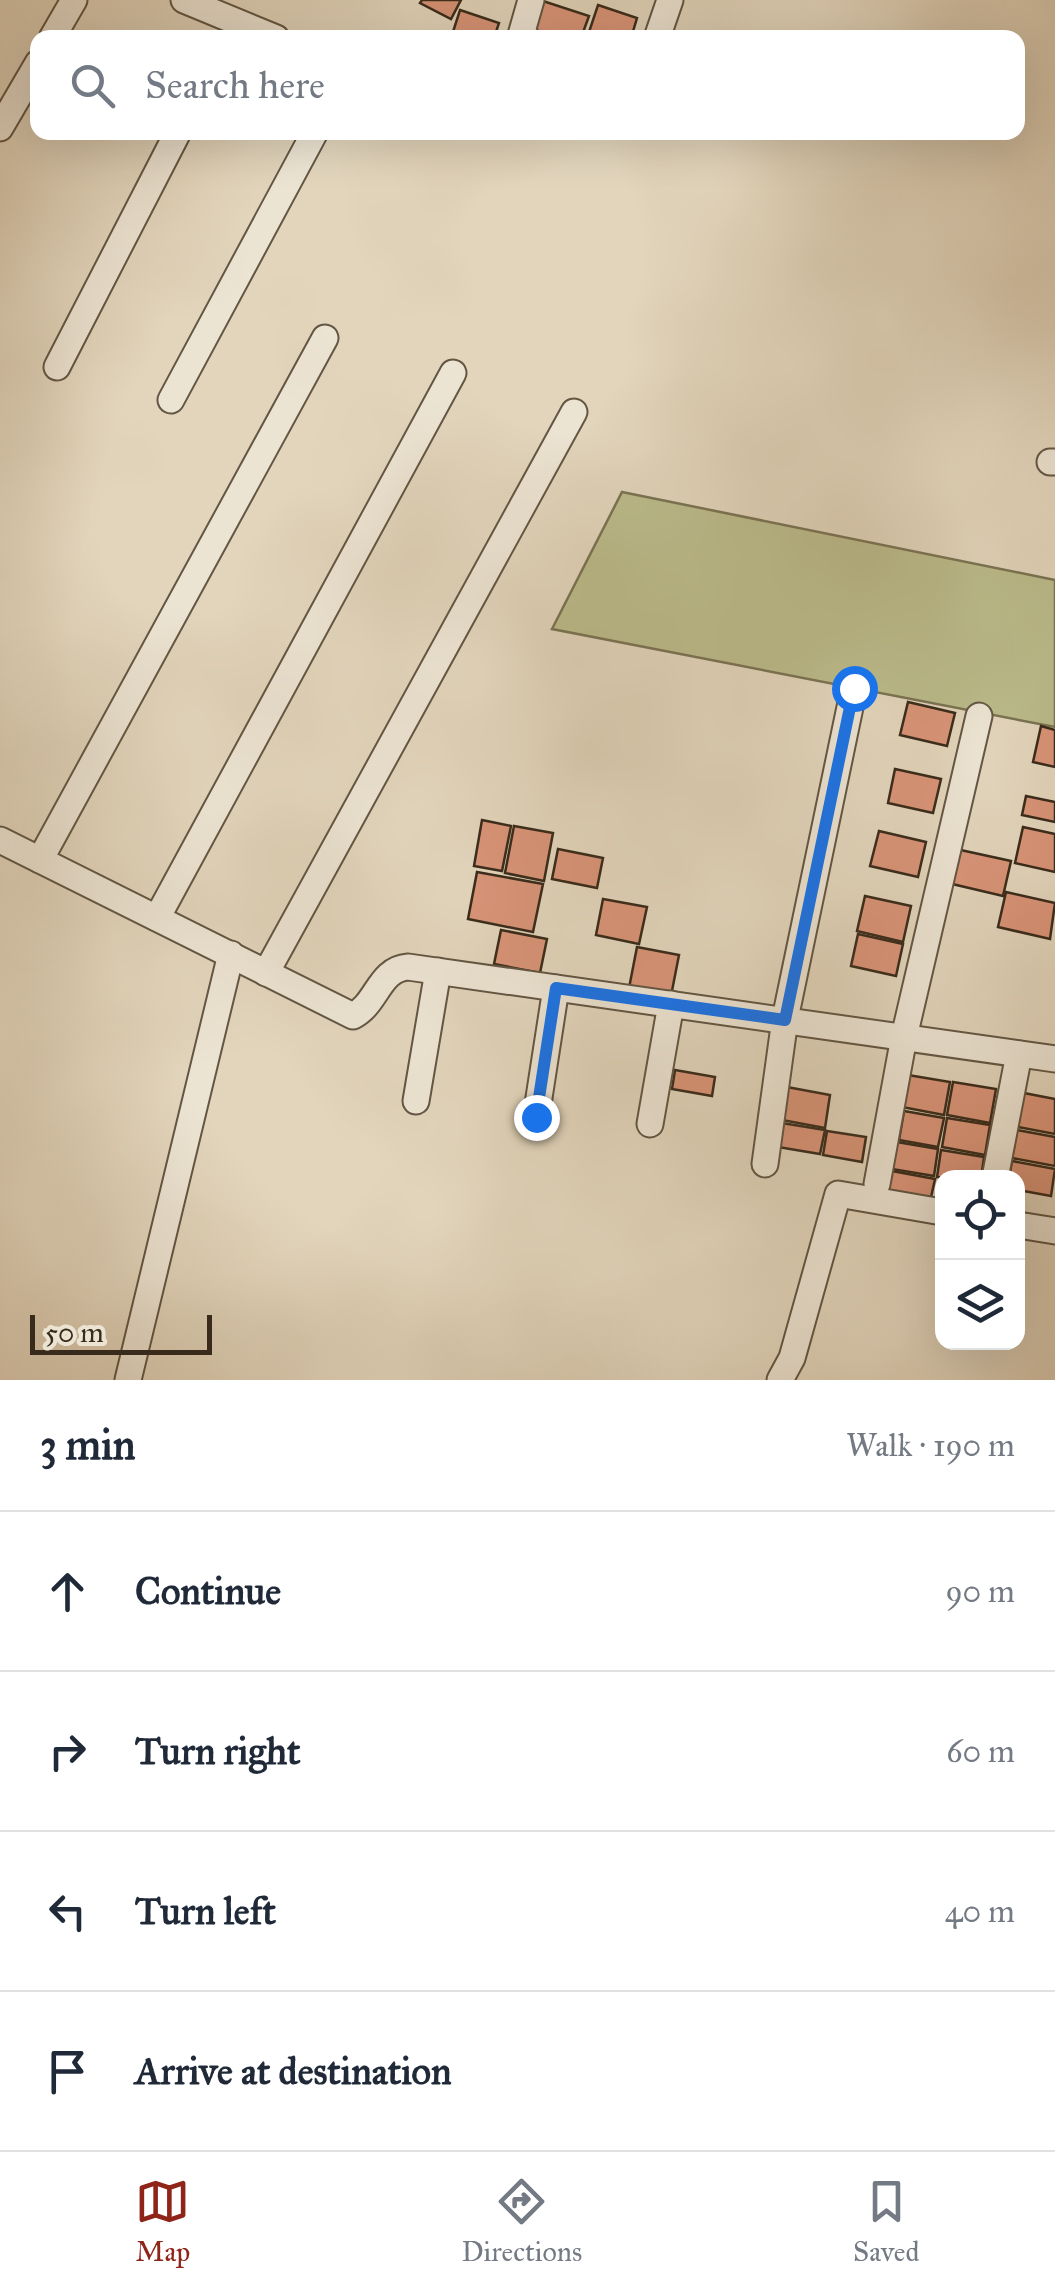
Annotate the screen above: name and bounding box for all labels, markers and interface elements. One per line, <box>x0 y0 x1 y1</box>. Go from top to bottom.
search box <box>30 30 1025 140</box>
icon: search <box>65 58 120 113</box>
text: Search here <box>145 62 325 108</box>
route start <box>832 666 878 712</box>
route end <box>514 1095 560 1141</box>
map controls <box>935 1170 1025 1350</box>
button: locate <box>935 1170 1025 1260</box>
button: layers <box>935 1260 1025 1350</box>
scale bar <box>30 1310 212 1354</box>
text: 50 m <box>45 1315 104 1350</box>
text: 3 min <box>40 1419 135 1471</box>
text: Walk · 190 m <box>846 1426 1015 1465</box>
icon: ahead <box>40 1564 95 1619</box>
text: Continue <box>135 1568 281 1614</box>
text: 90 m <box>945 1572 1015 1611</box>
icon: right <box>40 1724 95 1779</box>
text: Turn right <box>135 1728 301 1774</box>
text: 60 m <box>946 1732 1015 1771</box>
icon: left <box>40 1884 95 1939</box>
text: Turn left <box>135 1888 276 1934</box>
text: 40 m <box>945 1892 1015 1931</box>
icon: arrive <box>40 2044 95 2099</box>
text: Arrive at destination <box>135 2048 452 2094</box>
tab: Map <box>135 2174 190 2269</box>
tab: Directions <box>461 2174 582 2269</box>
tab: Saved <box>853 2174 920 2269</box>

